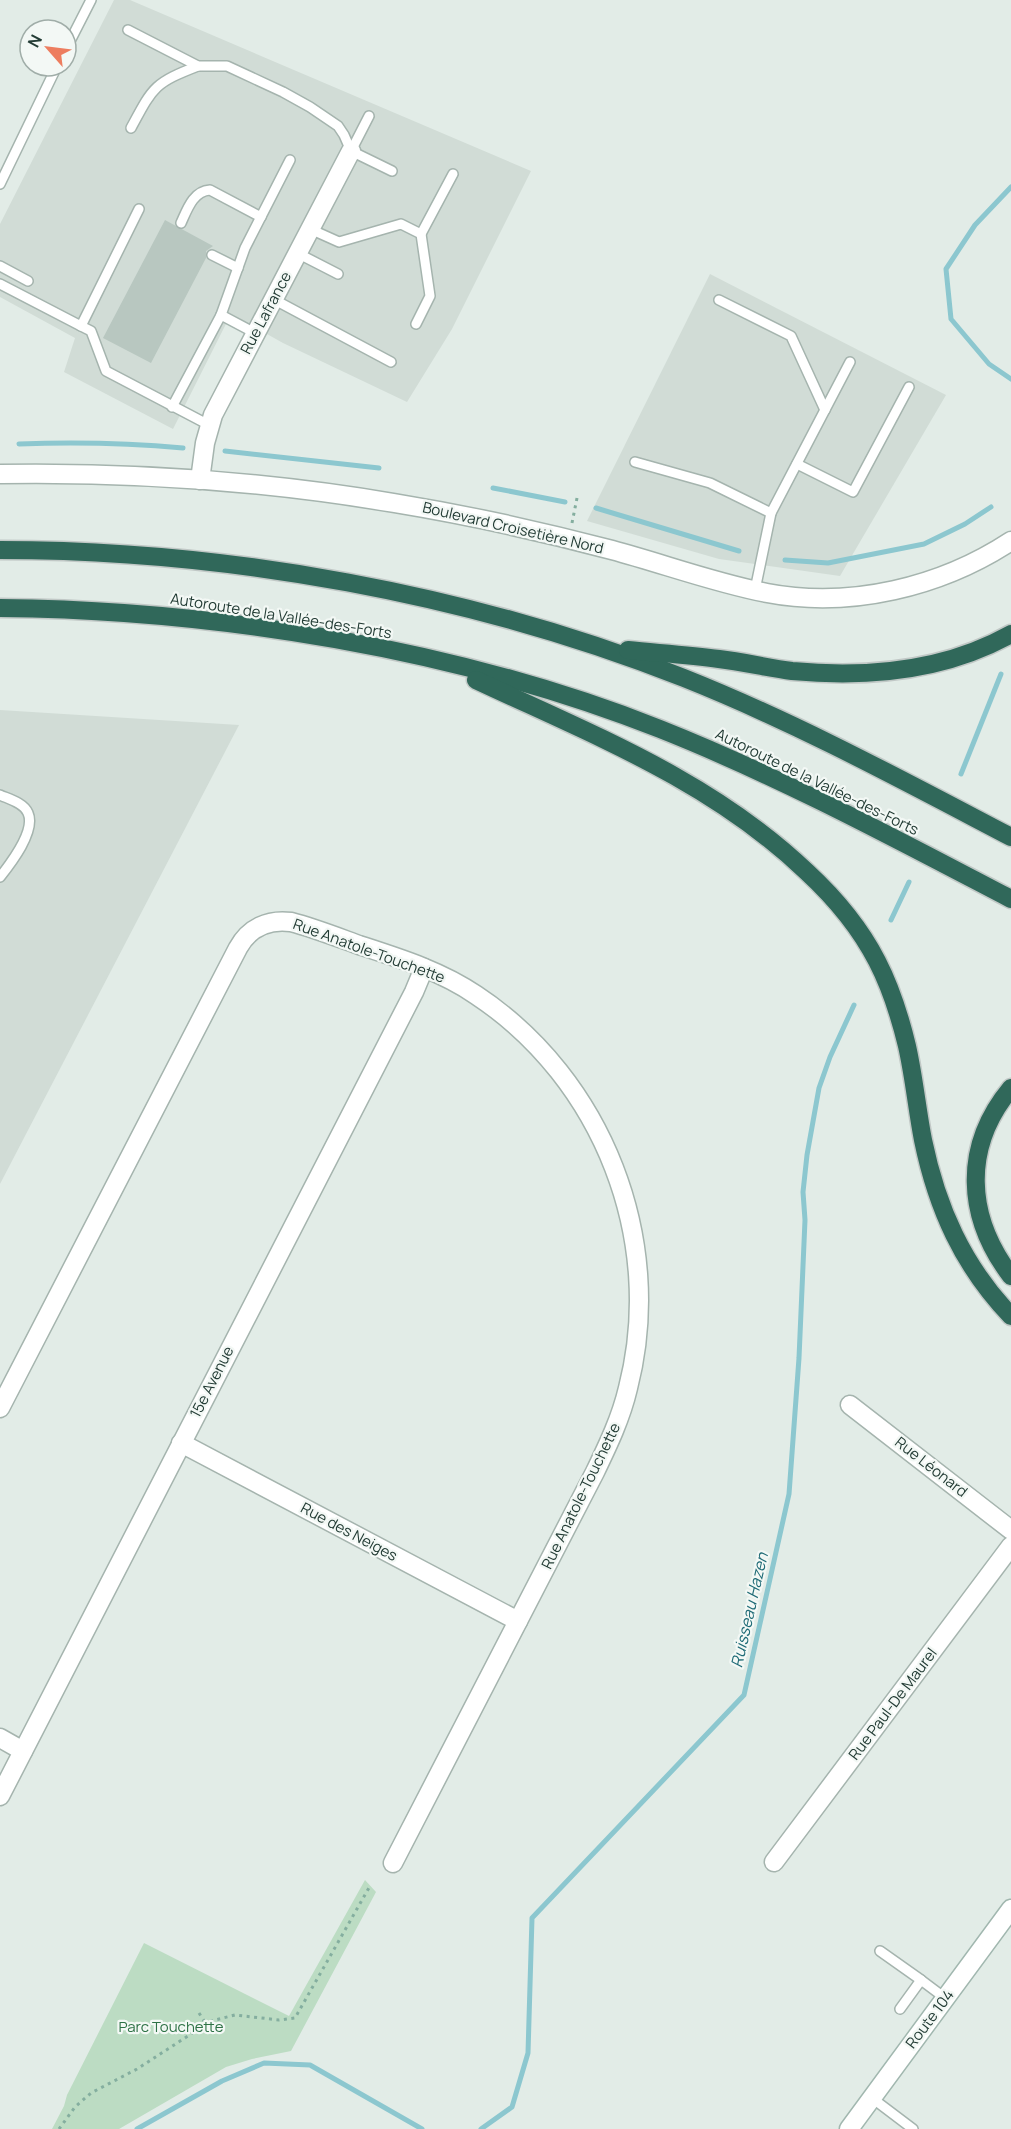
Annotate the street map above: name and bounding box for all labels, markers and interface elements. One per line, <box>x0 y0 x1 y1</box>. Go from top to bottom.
north arrow <box>18 18 78 78</box>
text: N <box>22 31 47 51</box>
street label: Rue Lafrance <box>235 268 296 358</box>
street label: Boulevard Croisetière Nord <box>421 496 606 559</box>
street label: Autoroute de la Vallée-des-Forts <box>169 588 393 643</box>
street label: Autoroute de la Vallée-des-Forts <box>712 723 923 840</box>
street label: Rue Anatole-Touchette <box>290 913 448 988</box>
street label: 15e Avenue <box>185 1342 239 1421</box>
street label: Rue Anatole-Touchette <box>536 1419 625 1572</box>
street label: Rue Léonard <box>891 1432 972 1502</box>
street label: Rue des Neiges <box>297 1497 401 1566</box>
water label: Ruisseau Hazen <box>725 1550 773 1670</box>
street label: Rue Paul-De Maurel <box>844 1643 942 1764</box>
street label: Route 104 <box>901 1985 959 2052</box>
park label: Parc Touchette <box>118 2016 224 2037</box>

